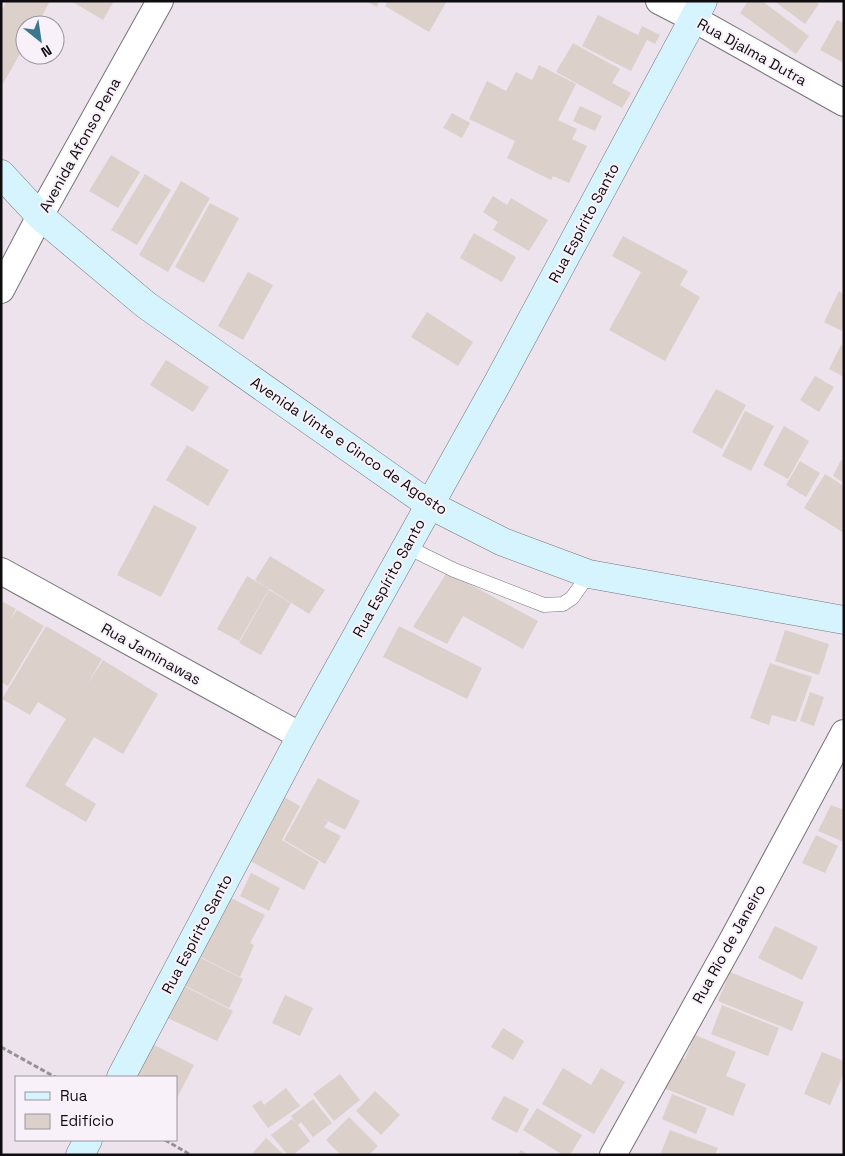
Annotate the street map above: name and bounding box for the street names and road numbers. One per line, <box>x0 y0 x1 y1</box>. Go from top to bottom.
street label: Rua Djalma Dutra <box>694 14 811 90</box>
street label: Avenida Afonso Pena <box>35 74 125 215</box>
street label: Rua Espírito Santo <box>544 160 623 286</box>
street label: Avenida Vinte e Cinco de Agosto <box>247 372 451 519</box>
street label: Rua Espírito Santo <box>348 515 429 640</box>
street label: Rua Jaminawas <box>98 618 204 689</box>
street label: Rua Espírito Santo <box>157 871 236 997</box>
street label: Rua Rio de Janeiro <box>688 881 769 1007</box>

